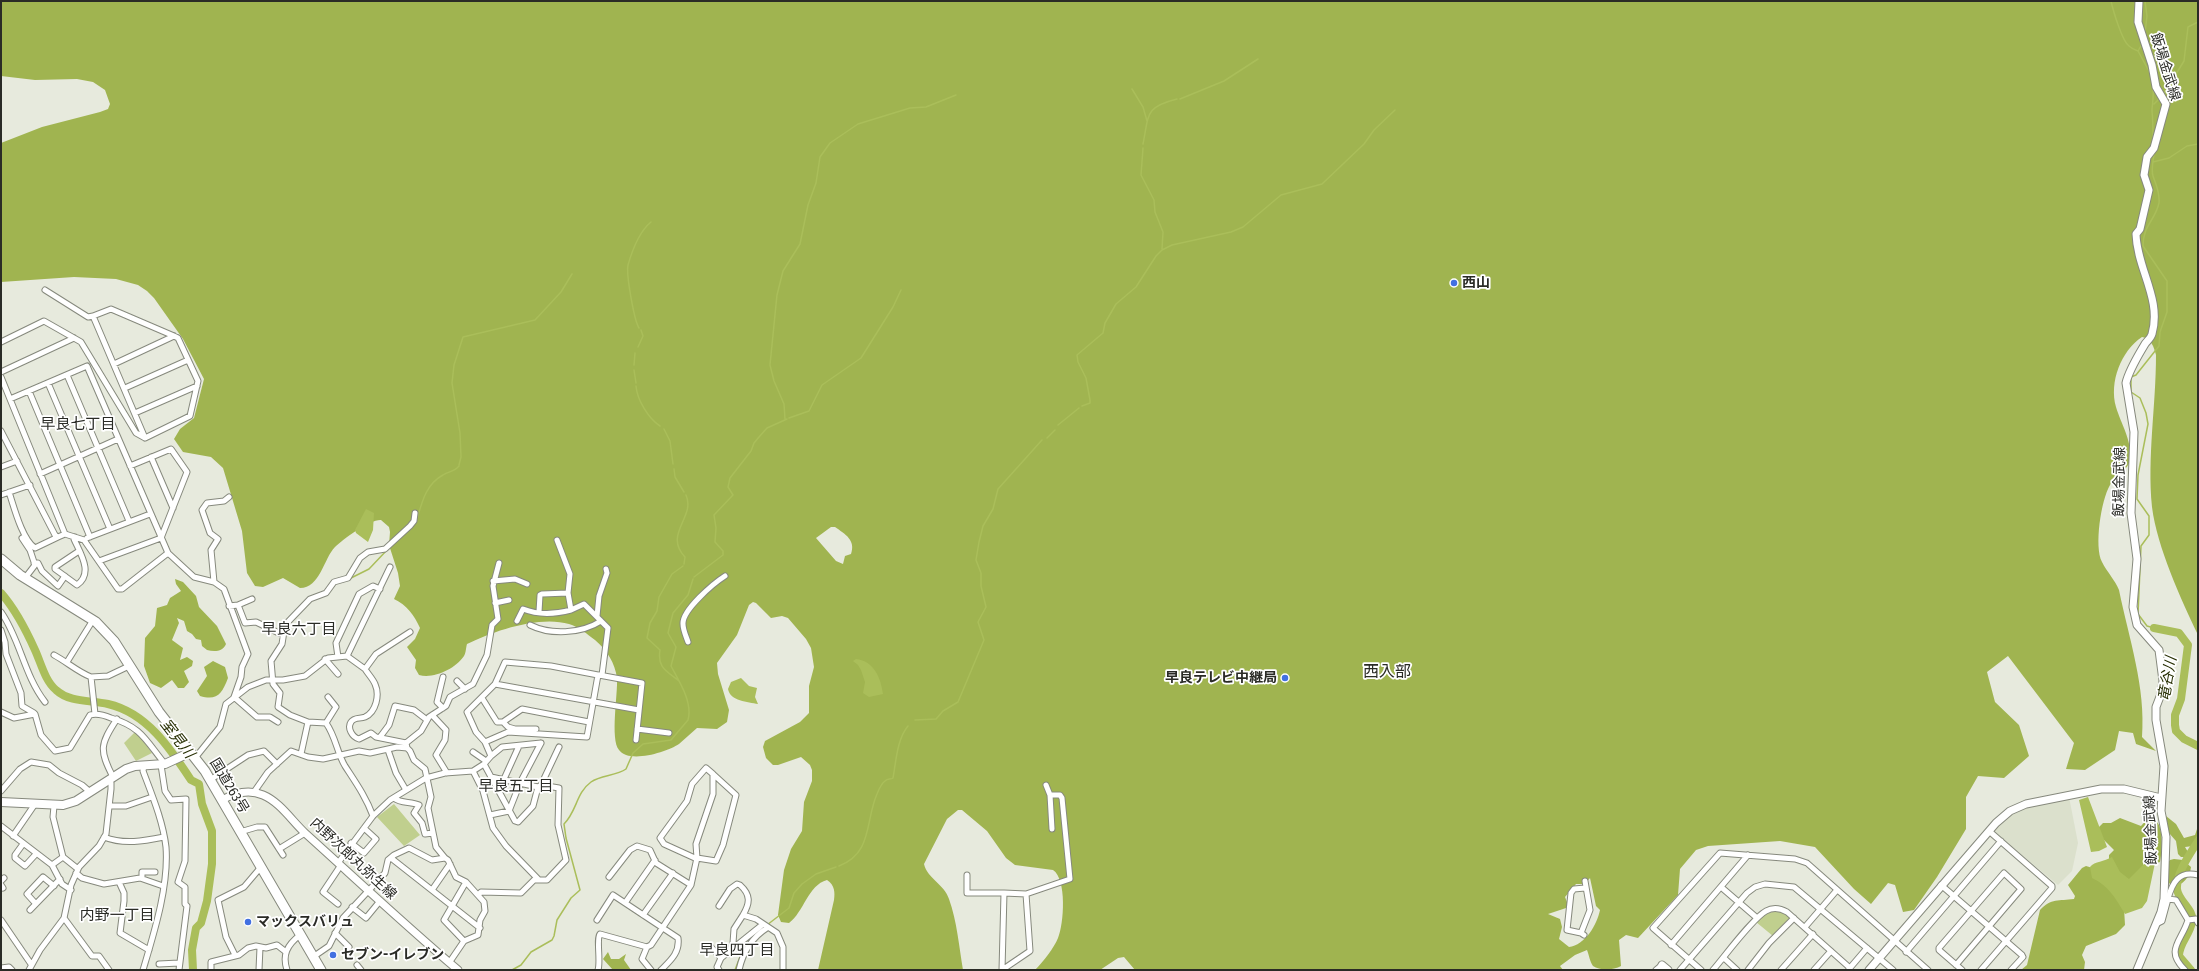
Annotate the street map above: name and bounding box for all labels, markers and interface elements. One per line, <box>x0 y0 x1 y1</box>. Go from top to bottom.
street label: 飯場金武線 <box>2147 31 2183 103</box>
place label: 西山 <box>1462 275 1490 291</box>
marker: 西山 <box>1449 278 1459 288</box>
district label: 早良七丁目 <box>41 416 115 434</box>
street label: 飯場金武線 <box>2111 447 2129 517</box>
district label: 早良六丁目 <box>262 621 336 639</box>
water label: 竜谷川 <box>2155 655 2181 703</box>
district label: 西入部 <box>1363 663 1411 683</box>
place label: 早良テレビ中継局 <box>1165 670 1277 686</box>
marker: 早良テレビ中継局 <box>1280 673 1290 683</box>
water label: 室見川 <box>156 716 198 762</box>
street label: 国道263号 <box>206 755 252 817</box>
district label: 早良五丁目 <box>479 778 553 796</box>
street label: 飯場金武線 <box>2141 795 2161 865</box>
street label: 内野次郎丸弥生線 <box>306 815 400 903</box>
district label: 内野一丁目 <box>80 907 154 925</box>
place label: マックスバリュ <box>256 914 354 930</box>
marker: マックスバリュ <box>243 917 253 927</box>
district label: 早良四丁目 <box>700 942 774 960</box>
place label: セブン-イレブン <box>341 947 444 963</box>
marker: セブン-イレブン <box>328 950 338 960</box>

